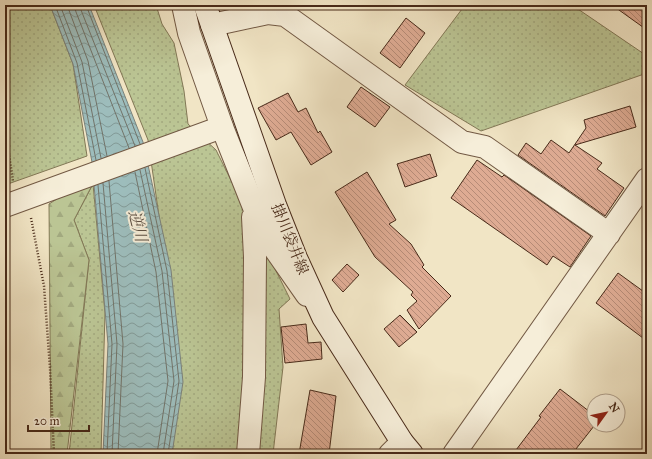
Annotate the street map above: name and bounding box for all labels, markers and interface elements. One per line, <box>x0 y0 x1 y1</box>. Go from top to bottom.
street label: 掛川袋井線 <box>268 201 312 277</box>
water label: 逆川 <box>125 208 152 246</box>
north arrow <box>586 393 626 433</box>
text: N <box>606 400 622 416</box>
scale bar <box>28 407 89 433</box>
text: 20 m <box>34 414 60 428</box>

